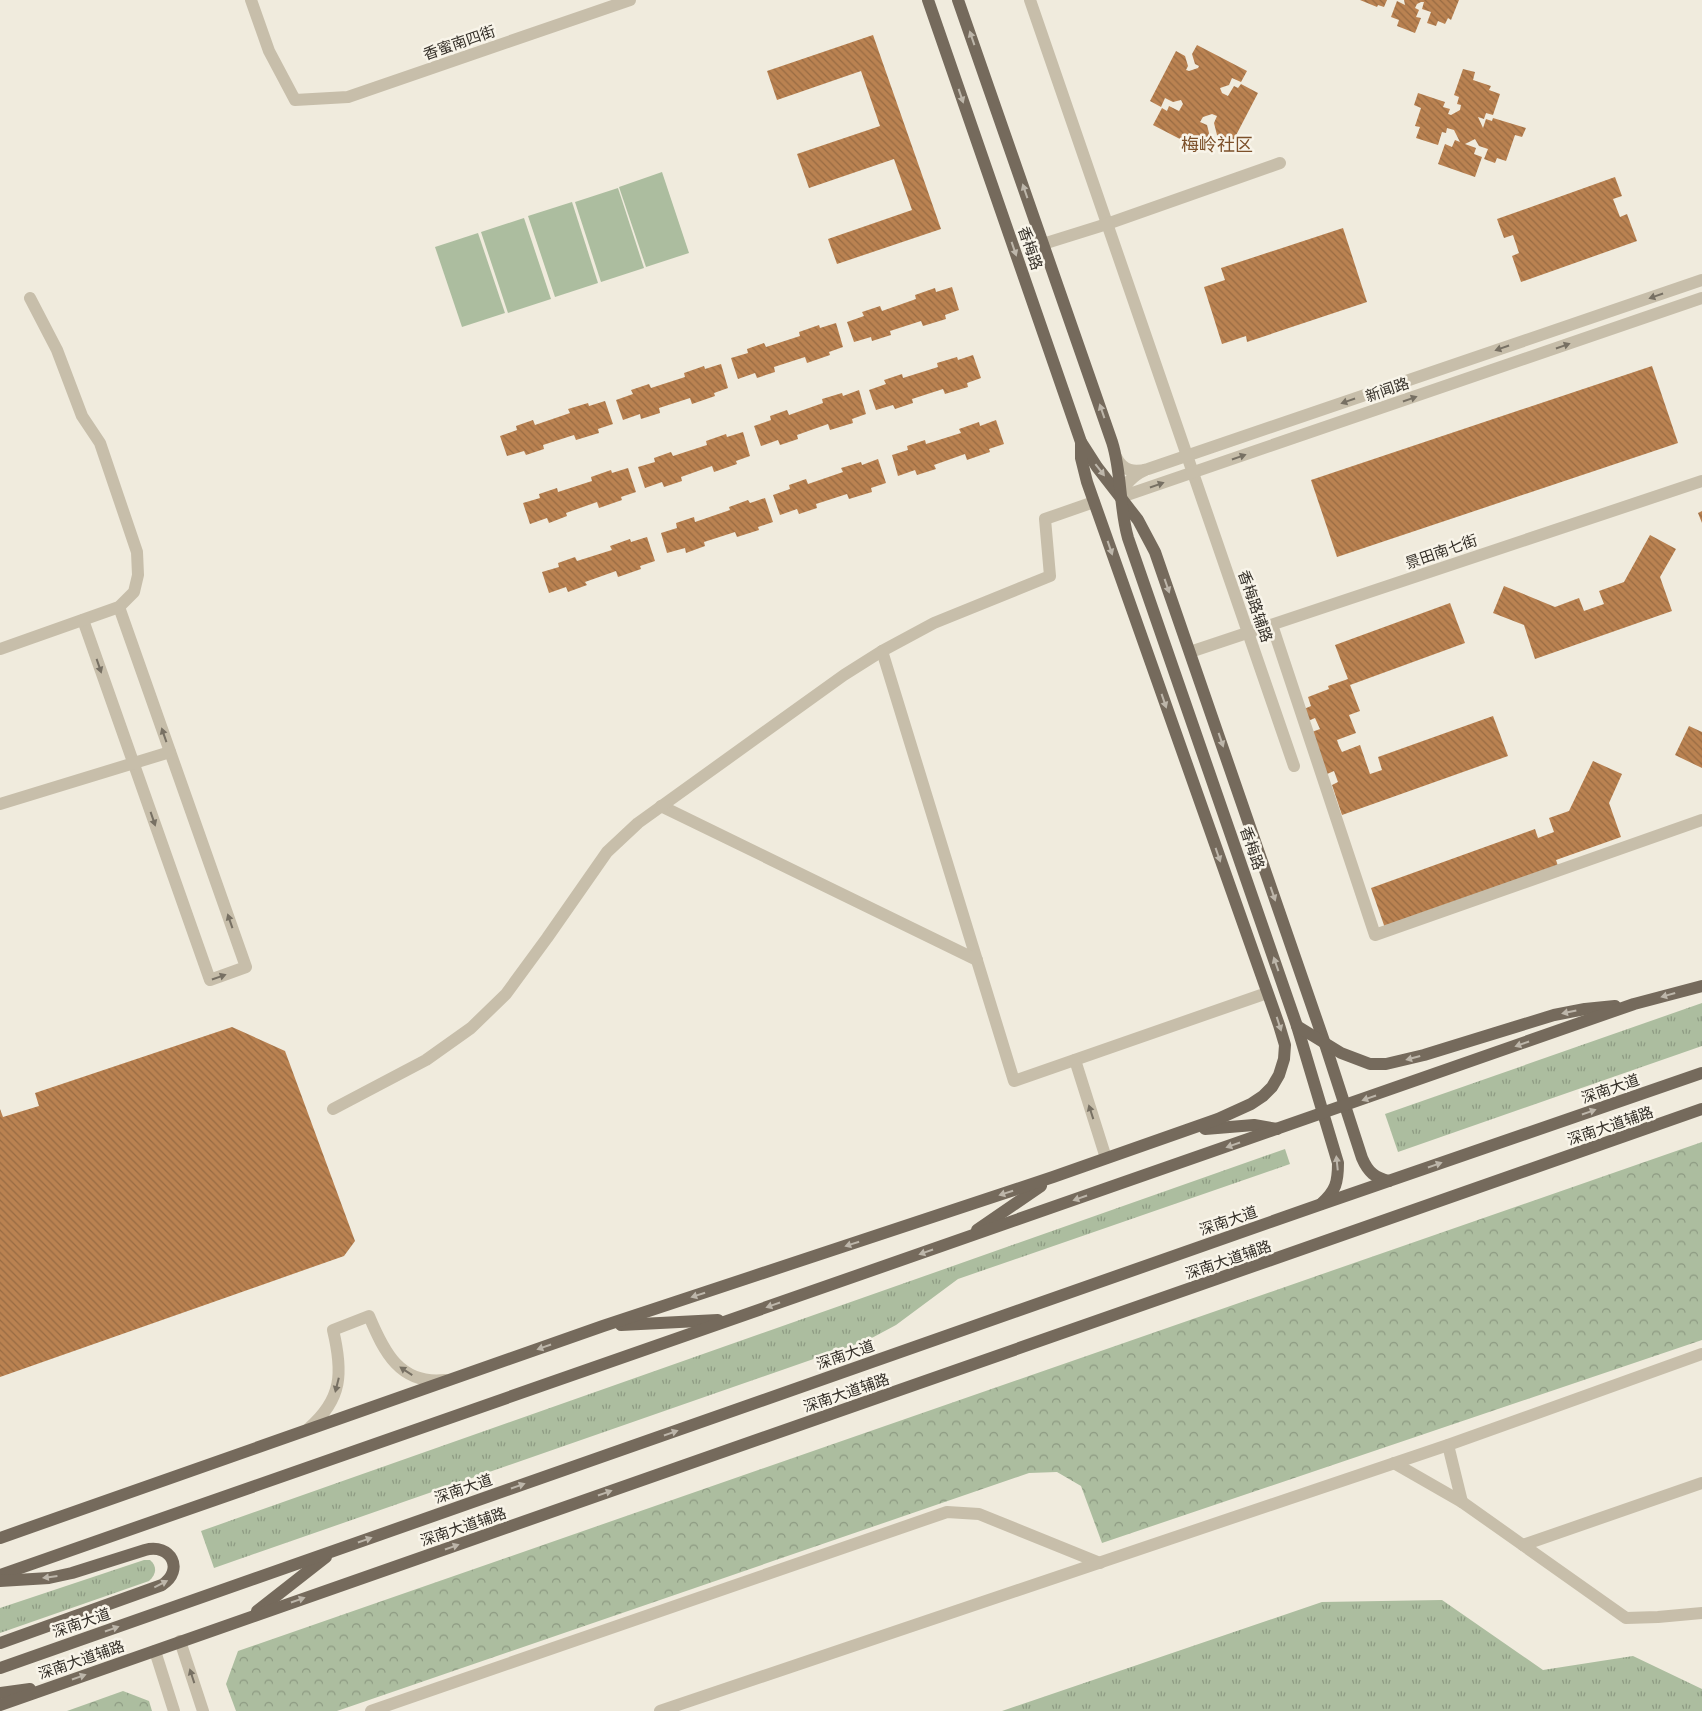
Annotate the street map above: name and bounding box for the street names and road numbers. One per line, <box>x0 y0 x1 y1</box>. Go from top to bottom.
street label: 香蜜南四街 <box>420 20 498 64</box>
street label: 香梅路 <box>1014 223 1048 273</box>
street label: 新闻路 <box>1362 372 1412 406</box>
street label: 景田南七街 <box>1402 529 1480 573</box>
street label: 香梅路辅路 <box>1234 567 1278 645</box>
street label: 香梅路 <box>1236 823 1270 873</box>
street label: 深南大道 <box>1578 1069 1642 1107</box>
street label: 深南大道辅路 <box>1564 1101 1656 1149</box>
street label: 深南大道 <box>1196 1201 1260 1239</box>
street label: 深南大道辅路 <box>1182 1235 1274 1283</box>
street label: 深南大道 <box>813 1335 877 1373</box>
street label: 深南大道辅路 <box>800 1368 892 1416</box>
street label: 深南大道 <box>431 1469 495 1507</box>
street label: 深南大道辅路 <box>417 1502 509 1550</box>
street label: 深南大道 <box>49 1603 113 1641</box>
street label: 深南大道辅路 <box>35 1635 127 1683</box>

